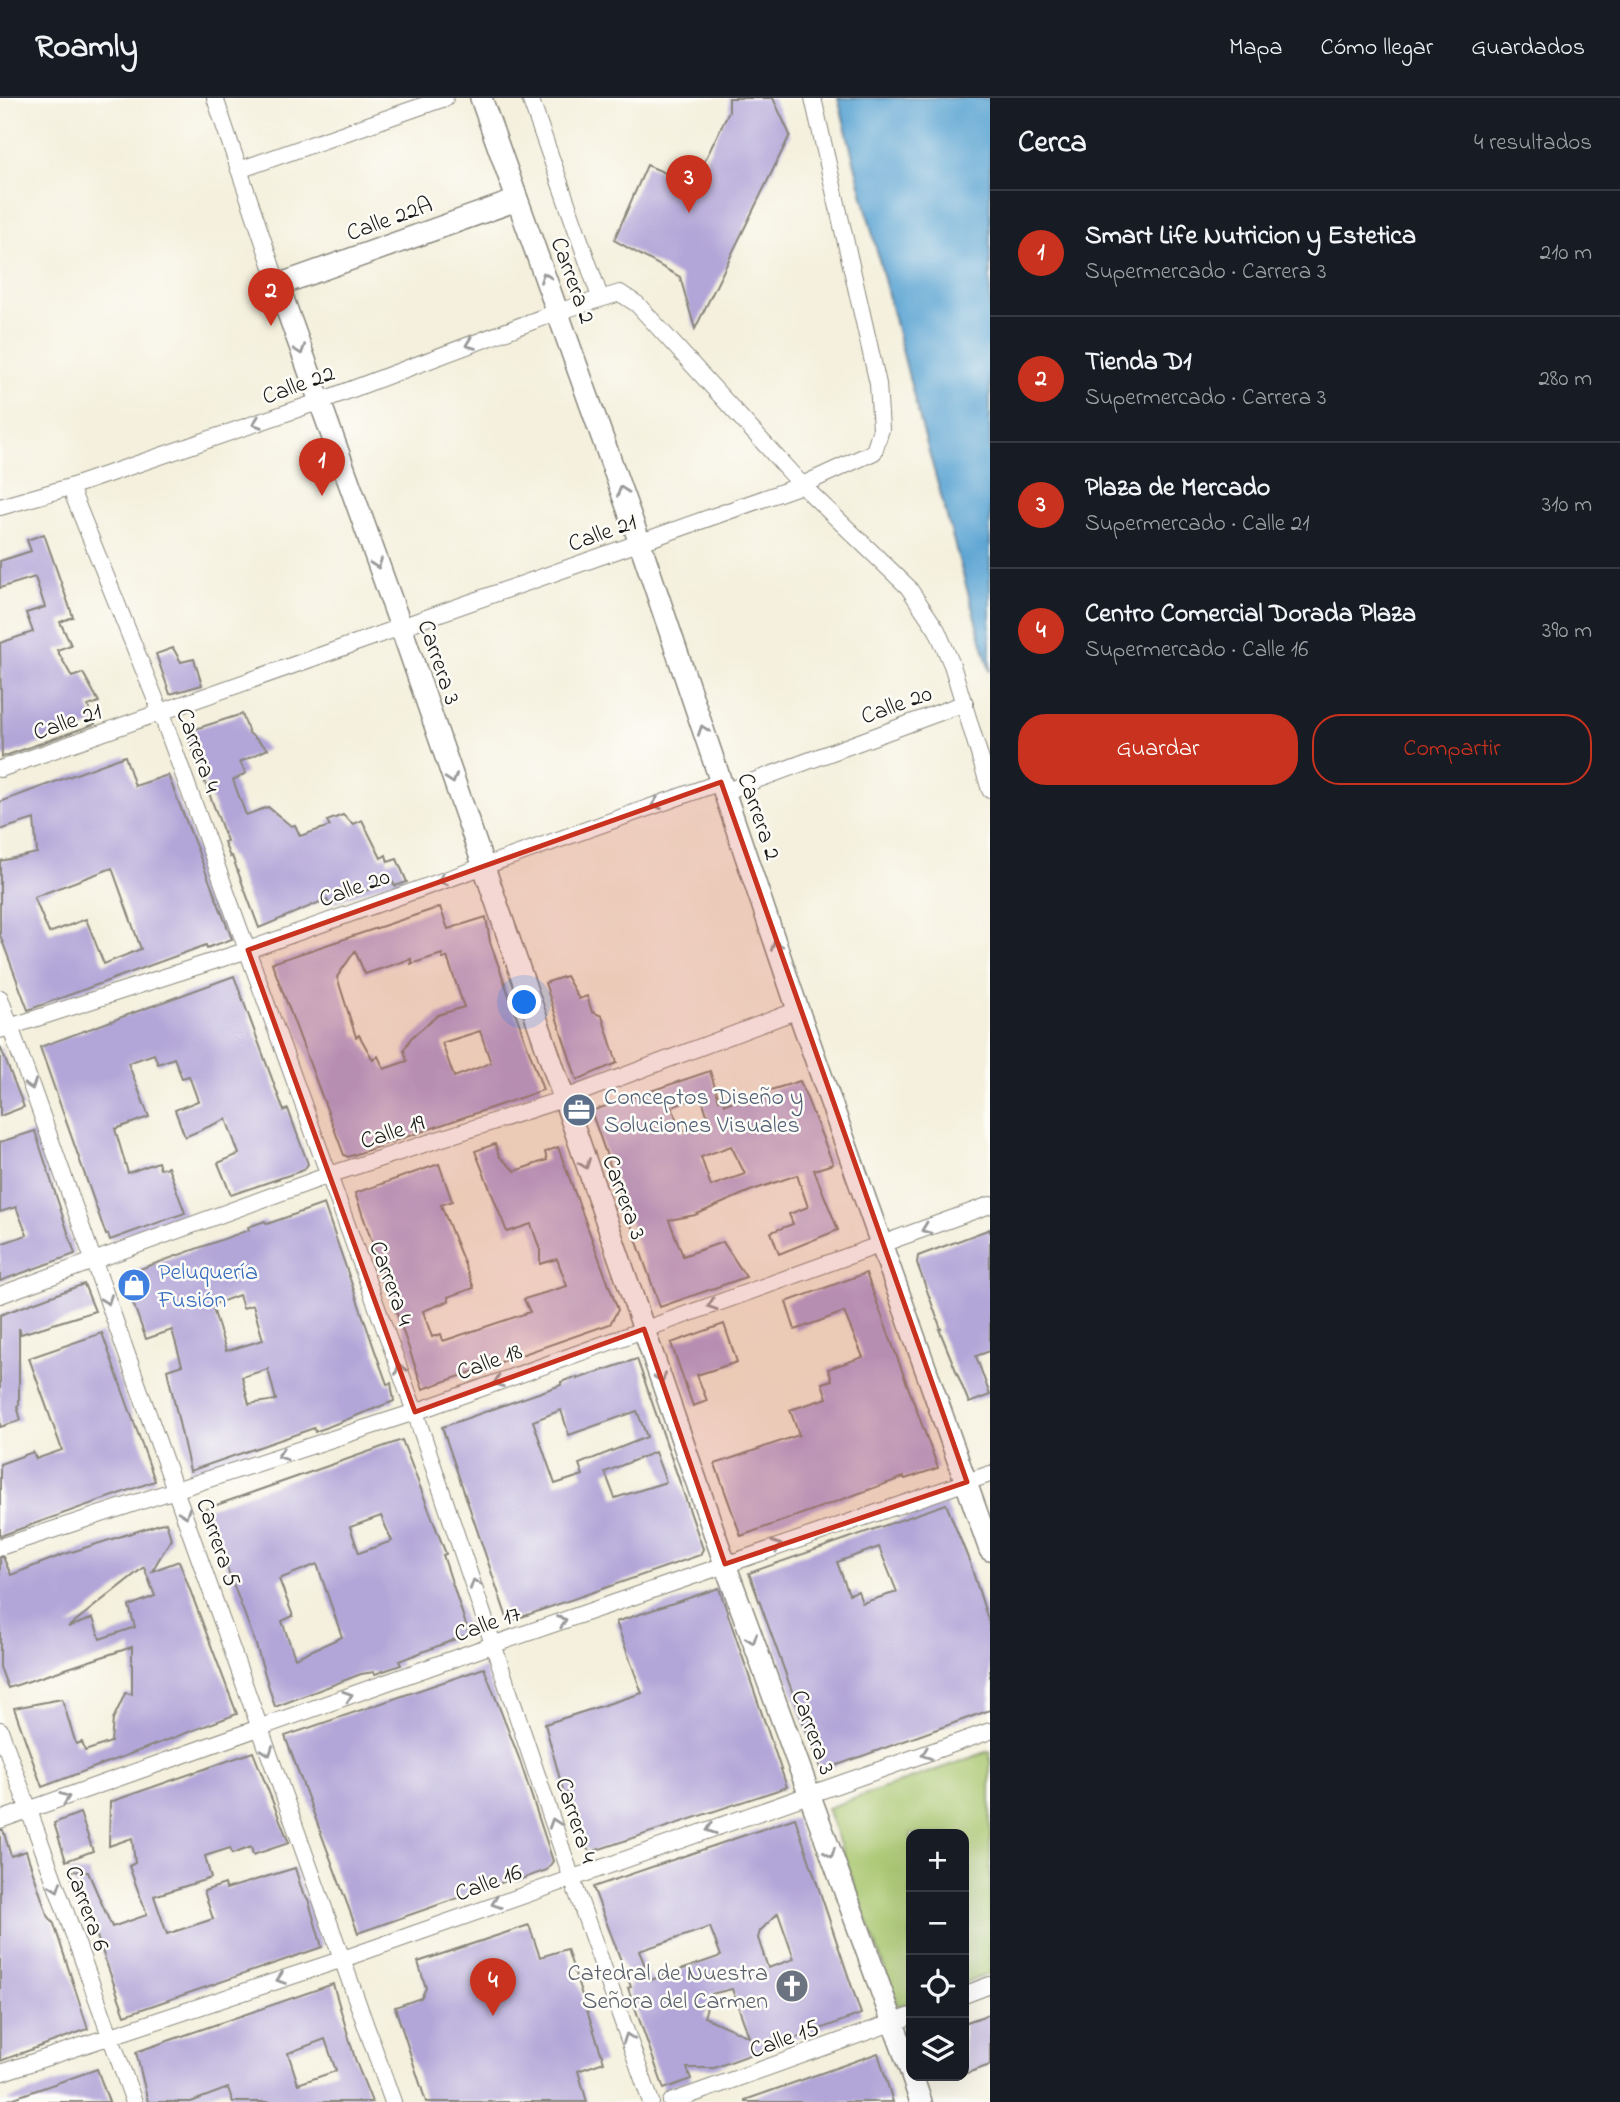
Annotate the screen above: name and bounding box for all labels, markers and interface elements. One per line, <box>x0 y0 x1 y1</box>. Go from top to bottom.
text: Roamly <box>35 24 138 72</box>
text: Mapa <box>1229 31 1282 66</box>
text: Cómo llegar <box>1320 31 1433 66</box>
text: Guardados <box>1471 31 1585 66</box>
text: Cerca <box>1018 122 1087 166</box>
text: 4 resultados <box>1474 127 1592 160</box>
pin: 3 <box>666 155 712 213</box>
street label: Calle 22A <box>342 189 438 252</box>
text: Smart Life Nutricion y Estetica <box>1085 218 1416 256</box>
street label: Carrera 2 <box>540 233 604 329</box>
text: 1 <box>1037 237 1045 270</box>
text: 210 m <box>1540 237 1592 270</box>
text: Supermercado · Carrera 3 <box>1085 256 1326 289</box>
pin: 2 <box>248 268 294 326</box>
one-way arrow <box>539 272 553 284</box>
one-way arrow <box>465 336 477 350</box>
one-way arrow <box>292 343 306 355</box>
text: Tienda D1 <box>1085 344 1192 382</box>
street label: Calle 22 <box>258 357 340 416</box>
text: 2 <box>1035 363 1047 396</box>
text: 280 m <box>1538 363 1592 396</box>
text: Supermercado · Carrera 3 <box>1085 382 1326 415</box>
one-way arrow <box>251 415 263 429</box>
pin: 1 <box>299 438 345 496</box>
text: Plaza de Mercado <box>1085 470 1270 508</box>
one-way arrow <box>616 486 630 498</box>
text: 3 <box>1036 489 1046 522</box>
text: 310 m <box>1542 489 1592 522</box>
street label: Calle 21 <box>564 506 642 563</box>
text: Supermercado · Calle 21 <box>1085 508 1310 541</box>
one-way arrow <box>369 557 383 569</box>
text: Centro Comercial Dorada Plaza <box>1085 596 1416 634</box>
street label: Carrera 3 <box>407 615 469 710</box>
text: 4 <box>1036 615 1046 648</box>
text: 390 m <box>1542 615 1592 648</box>
text: Supermercado · Calle 16 <box>1085 634 1308 667</box>
street label: Calle 20 <box>856 677 937 735</box>
street label: Calle 21 <box>29 695 107 751</box>
street label: Carrera 4 <box>165 703 228 798</box>
button: Guardar <box>1018 714 1298 785</box>
button: Compartir <box>1312 714 1592 785</box>
one-way arrow <box>697 724 711 737</box>
street label: Carrera 2 <box>726 769 789 865</box>
one-way arrow <box>444 772 458 784</box>
one-way arrow <box>651 796 663 810</box>
street label: Calle 20 <box>314 860 395 918</box>
one-way arrow <box>436 872 448 886</box>
one-way arrow <box>770 940 784 952</box>
your location <box>507 985 541 1019</box>
one-way arrow <box>23 1079 37 1091</box>
place label: Conceptos Diseño y Soluciones Visuales <box>604 1081 803 1144</box>
office icon: Conceptos Diseño y Soluciones Visuales <box>560 1091 598 1129</box>
street label: Calle 19 <box>356 1106 430 1160</box>
street label: Carrera 3 <box>591 1150 654 1245</box>
one-way arrow <box>577 1157 591 1169</box>
one-way arrow <box>921 1221 933 1235</box>
street label: Carrera 4 <box>358 1236 421 1331</box>
place label: Peluquería Fusión <box>157 1256 258 1319</box>
shop icon: Peluquería Fusión <box>115 1266 153 1304</box>
one-way arrow <box>99 1293 113 1305</box>
one-way arrow <box>706 1297 718 1311</box>
street label: Calle 18 <box>452 1335 528 1391</box>
one-way arrow <box>394 1363 408 1375</box>
one-way arrow <box>653 1371 667 1384</box>
one-way arrow <box>492 1374 504 1388</box>
one-way arrow <box>277 1447 289 1461</box>
street label: Carrera 5 <box>185 1494 248 1592</box>
one-way arrow <box>177 1507 191 1519</box>
one-way arrow <box>771 1540 783 1554</box>
one-way arrow <box>469 1578 483 1590</box>
street label: Calle 17 <box>450 1598 526 1653</box>
one-way arrow <box>556 1615 568 1629</box>
one-way arrow <box>744 1633 758 1645</box>
street label: Carrera 3 <box>780 1685 843 1780</box>
one-way arrow <box>341 1690 353 1704</box>
one-way arrow <box>260 1745 274 1757</box>
one-way arrow <box>920 1746 932 1760</box>
street label: Carrera 4 <box>544 1773 605 1868</box>
one-way arrow <box>58 1792 70 1806</box>
one-way arrow <box>547 1817 562 1829</box>
one-way arrow <box>706 1821 718 1835</box>
map controls <box>906 1829 969 2081</box>
button: + <box>906 1829 969 1892</box>
one-way arrow <box>822 1846 836 1858</box>
street label: Calle 16 <box>450 1856 528 1913</box>
street label: Carrera 6 <box>54 1861 117 1957</box>
one-way arrow <box>47 1880 61 1892</box>
button: − <box>906 1892 969 1955</box>
one-way arrow <box>491 1895 503 1909</box>
button: locate <box>906 1955 969 2018</box>
place label: Catedral de Nuestra Señora del Carmen <box>568 1957 768 2020</box>
pin: 4 <box>470 1958 516 2016</box>
church icon: Catedral de Nuestra Señora del Carmen <box>773 1967 811 2005</box>
one-way arrow <box>276 1970 288 1985</box>
street label: Calle 15 <box>745 2011 825 2069</box>
button: layers <box>906 2018 969 2081</box>
one-way arrow <box>622 2032 636 2044</box>

